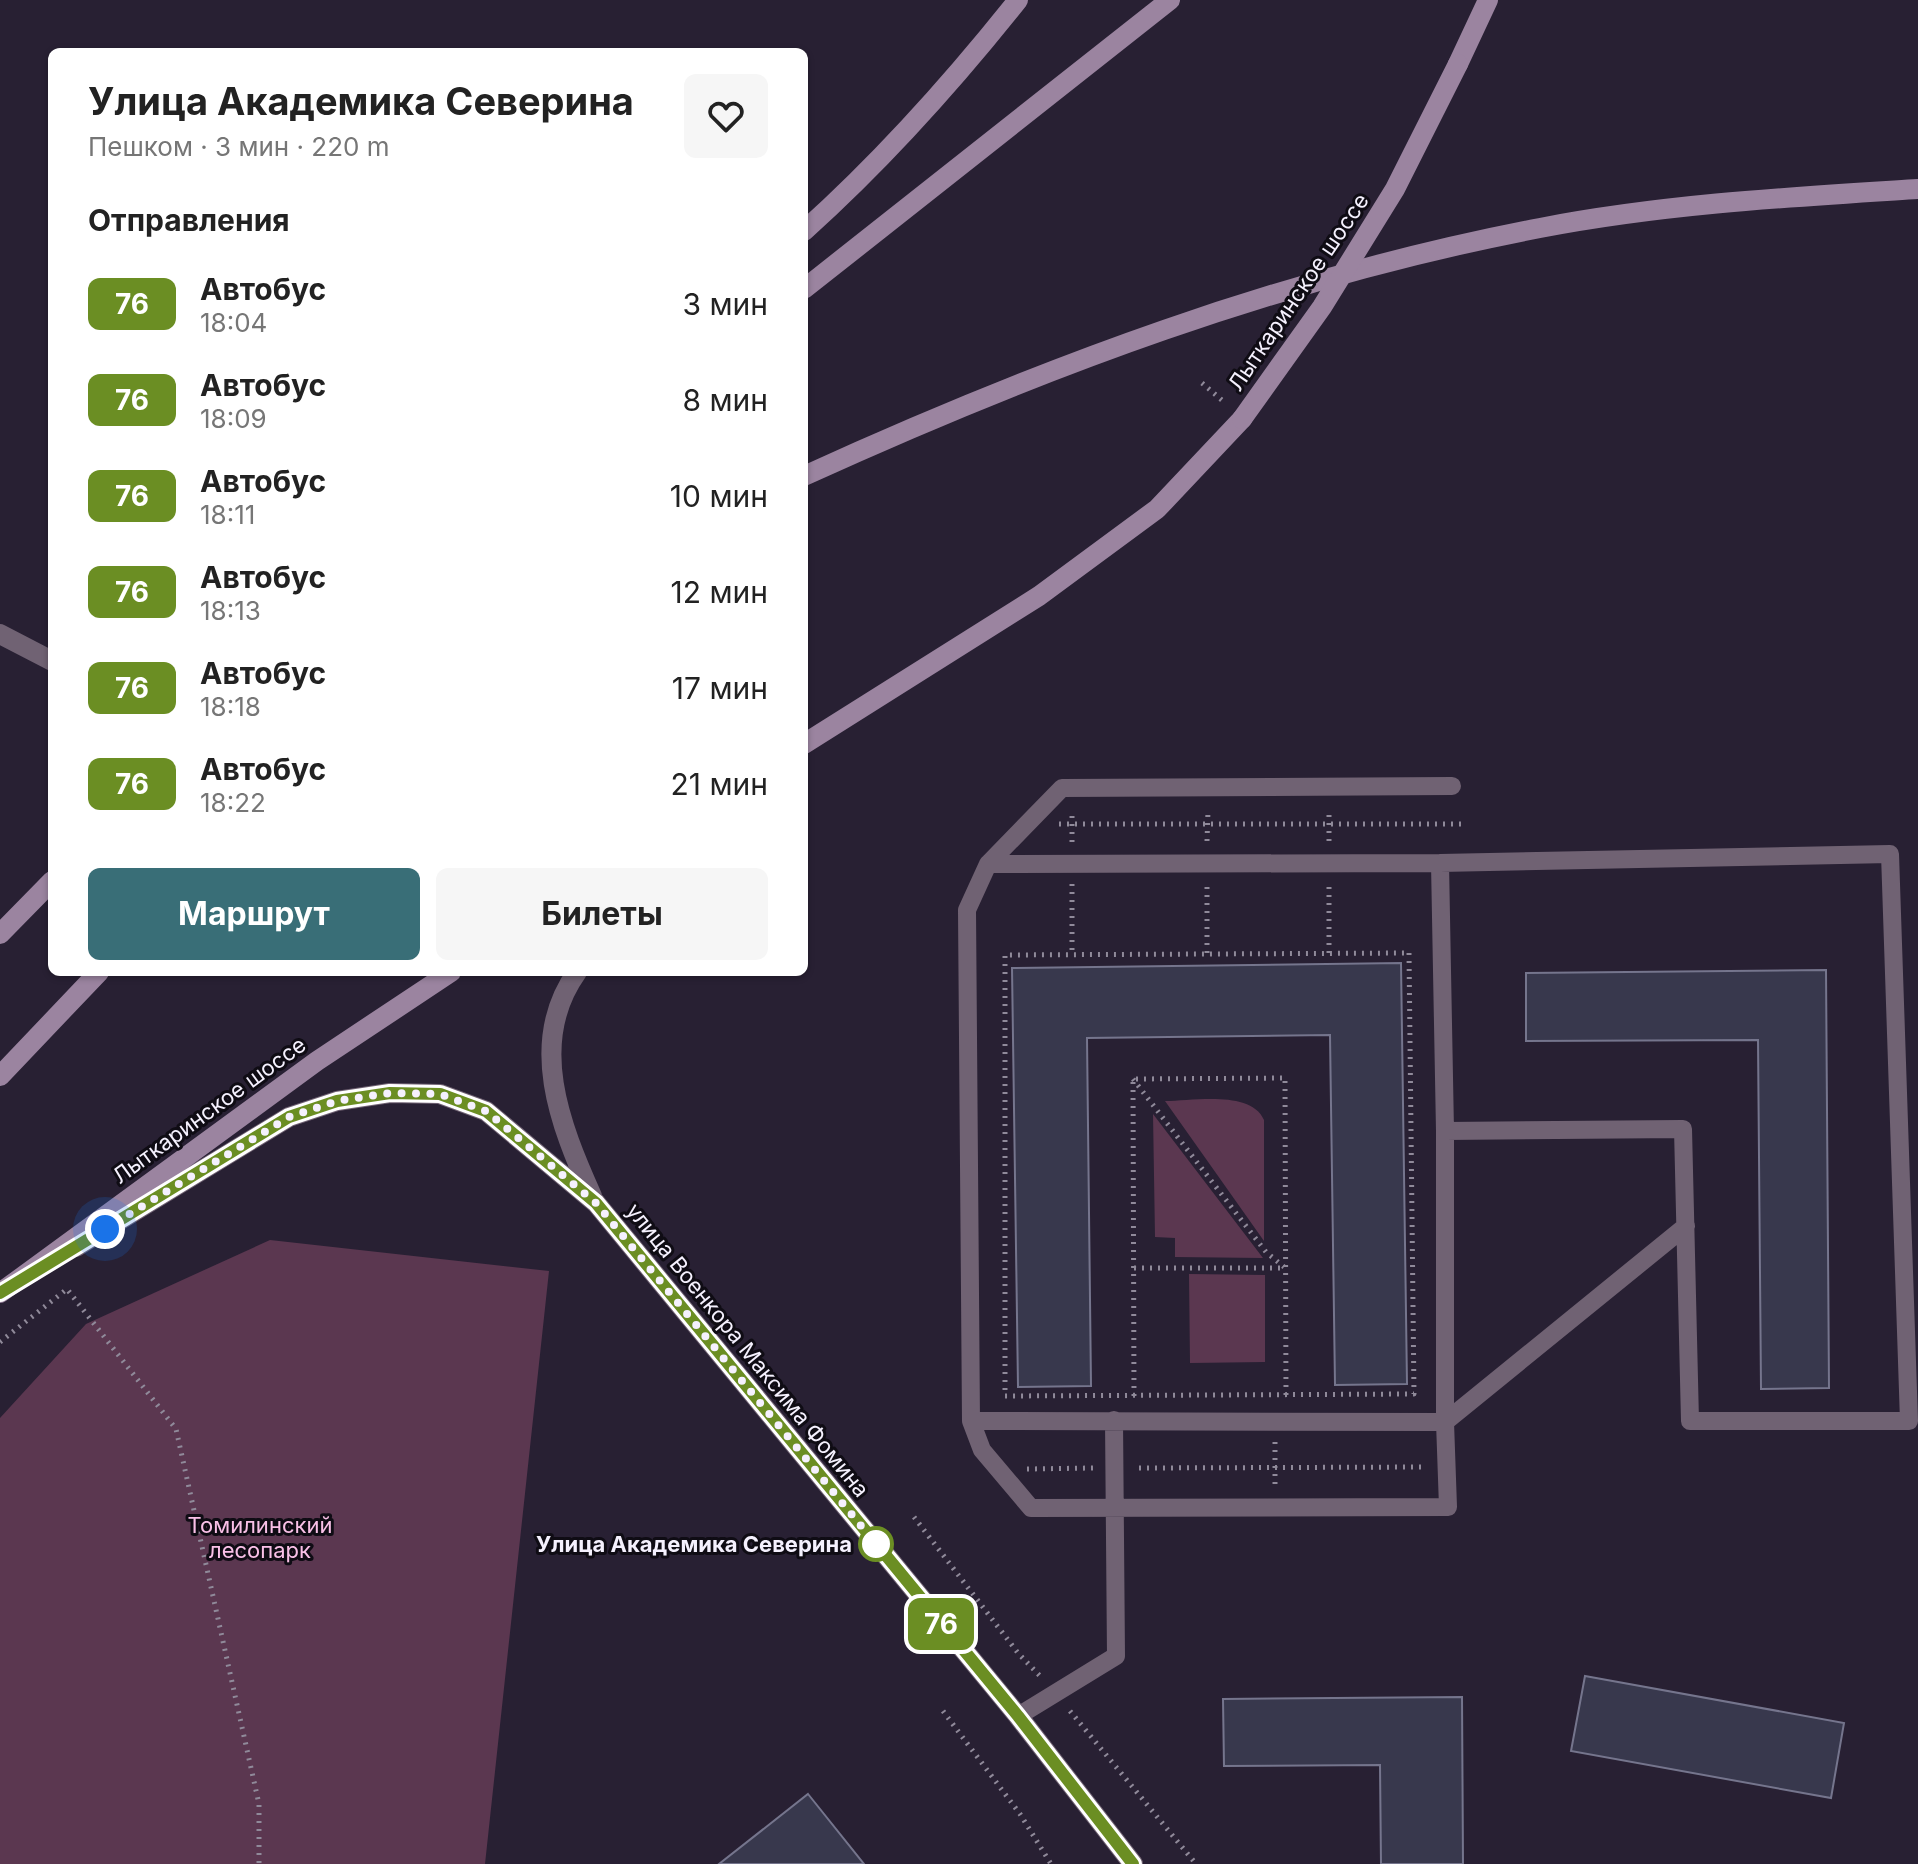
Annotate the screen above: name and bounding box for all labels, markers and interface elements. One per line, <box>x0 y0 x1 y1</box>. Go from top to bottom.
button: heart <box>684 74 768 158</box>
text: Улица Академика Северина <box>88 78 634 124</box>
text: Пешком · 3 мин · 220 m <box>88 131 390 162</box>
street label: Лыткаринское шоссе <box>1222 188 1374 396</box>
text: Отправления <box>88 202 290 238</box>
text: Автобус <box>200 271 326 307</box>
text: 3 мин <box>682 286 768 322</box>
text: 76 <box>115 287 149 321</box>
text: 18:04 <box>200 307 267 338</box>
text: Автобус <box>200 367 326 403</box>
text: 8 мин <box>682 382 768 418</box>
text: 76 <box>115 383 149 417</box>
text: 18:09 <box>200 403 267 434</box>
text: Автобус <box>200 463 326 499</box>
text: 10 мин <box>670 478 768 514</box>
text: 76 <box>115 479 149 513</box>
text: 18:11 <box>200 499 255 530</box>
text: Автобус <box>200 559 326 595</box>
text: 12 мин <box>670 574 768 610</box>
text: 76 <box>115 575 149 609</box>
text: 18:13 <box>200 595 261 626</box>
text: Автобус <box>200 655 326 691</box>
text: 17 мин <box>672 670 768 706</box>
text: 76 <box>115 671 149 705</box>
text: 18:18 <box>200 691 261 722</box>
text: Автобус <box>200 751 326 787</box>
text: 21 мин <box>670 766 768 802</box>
text: 76 <box>115 767 149 801</box>
text: 18:22 <box>200 787 266 818</box>
button: Маршрут <box>88 868 420 960</box>
button: Билеты <box>436 868 768 960</box>
street label: Лыткаринское шоссе <box>107 1031 311 1189</box>
street label: улица Военкора Максима Фомина <box>621 1198 875 1502</box>
your location <box>85 1209 125 1249</box>
park label: Томилинский лесопарк <box>188 1512 332 1563</box>
marker: Улица Академика Северина <box>859 1527 893 1561</box>
place label: Улица Академика Северина <box>536 1531 852 1557</box>
line badge: 76 <box>905 1598 977 1650</box>
text: 76 <box>924 1607 958 1641</box>

